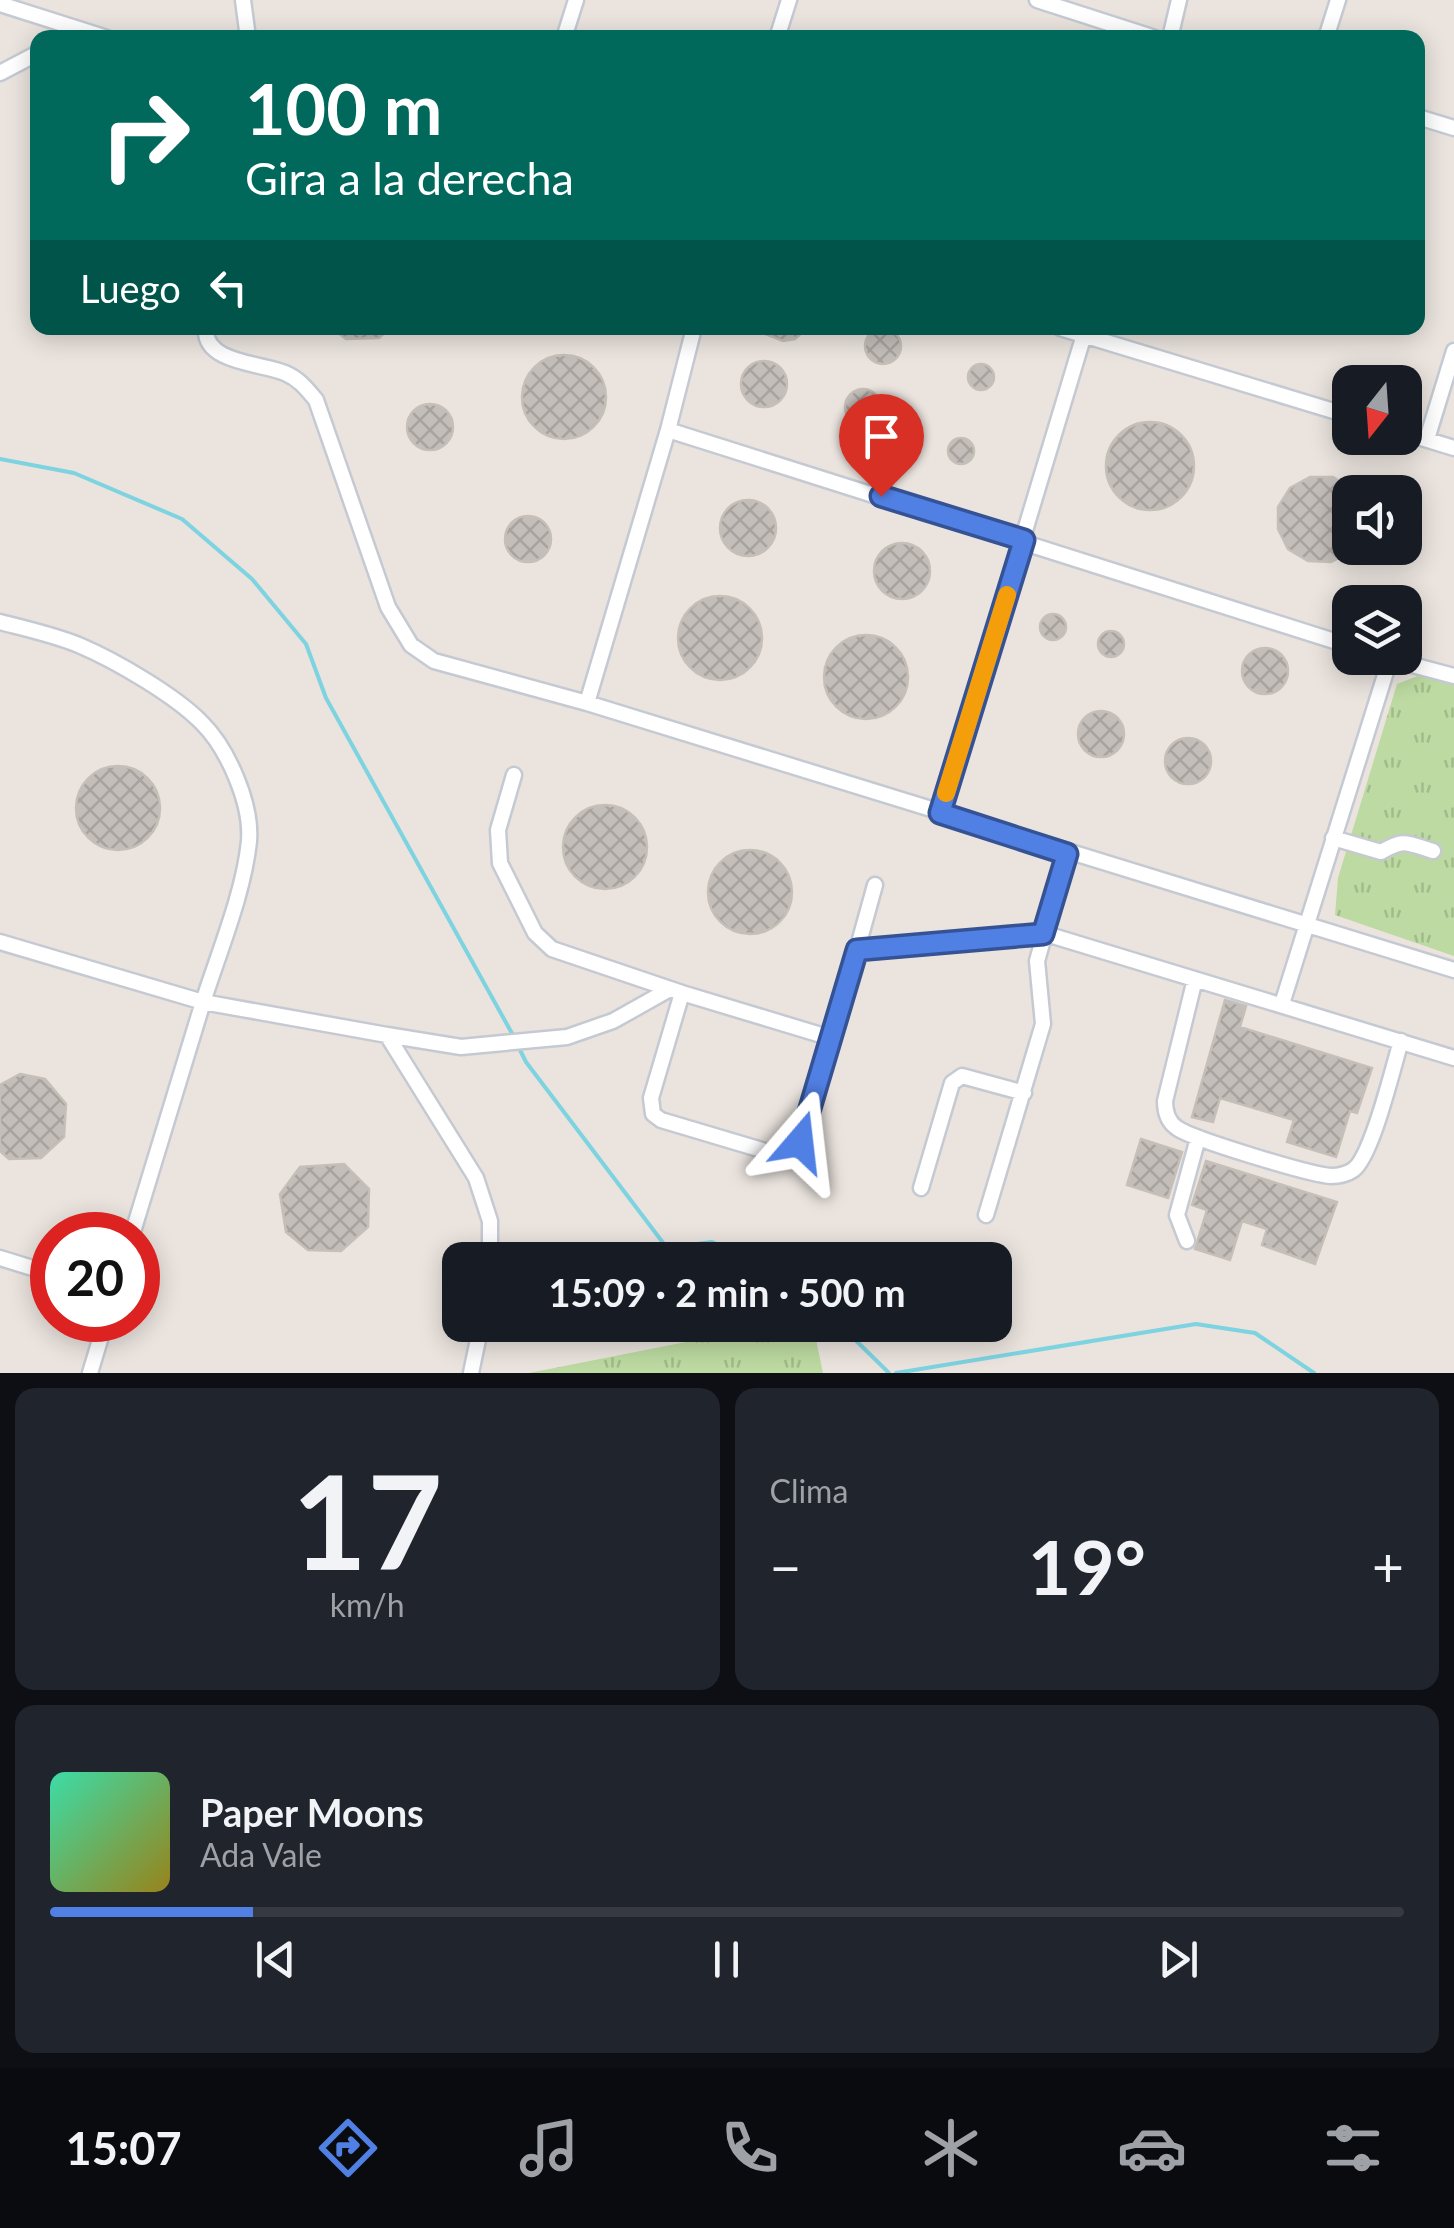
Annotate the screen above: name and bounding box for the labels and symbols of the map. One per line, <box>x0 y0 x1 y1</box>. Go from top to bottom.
north arrow <box>1332 365 1422 455</box>
pin <box>839 394 924 497</box>
position arrow <box>748 1090 852 1194</box>
speed limit sign: 20 <box>30 1212 160 1342</box>

